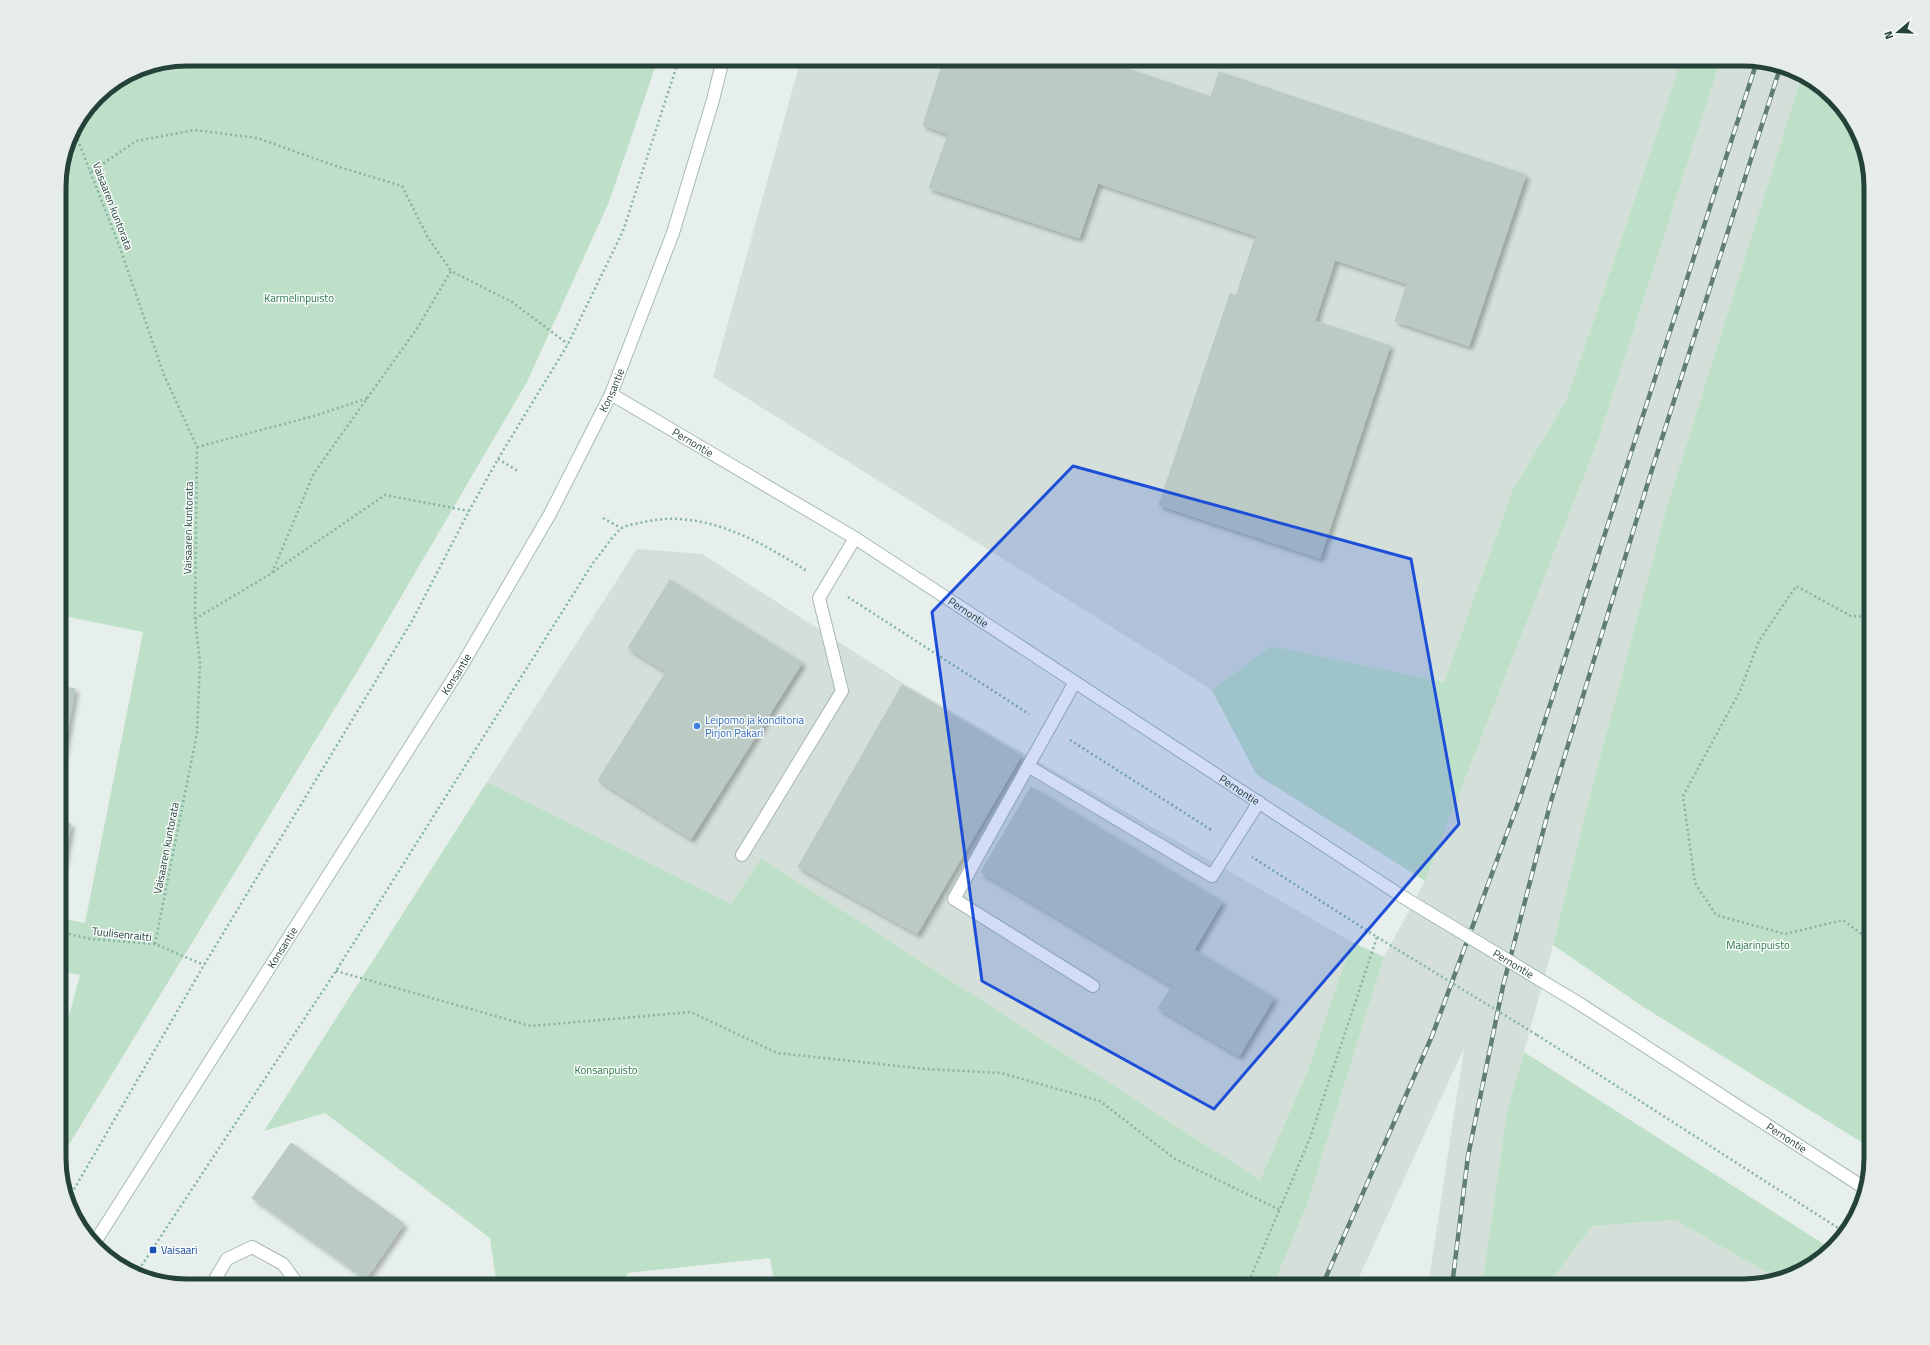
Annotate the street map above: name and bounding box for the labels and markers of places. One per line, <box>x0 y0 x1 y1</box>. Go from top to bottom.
place label: Leipomo ja konditoria Pirjon Pakari <box>705 712 804 741</box>
marker: Leipomo ja konditoria Pirjon Pakari <box>692 721 702 731</box>
place label: Vaisaari <box>161 1242 197 1258</box>
marker: Vaisaari <box>148 1245 158 1255</box>

